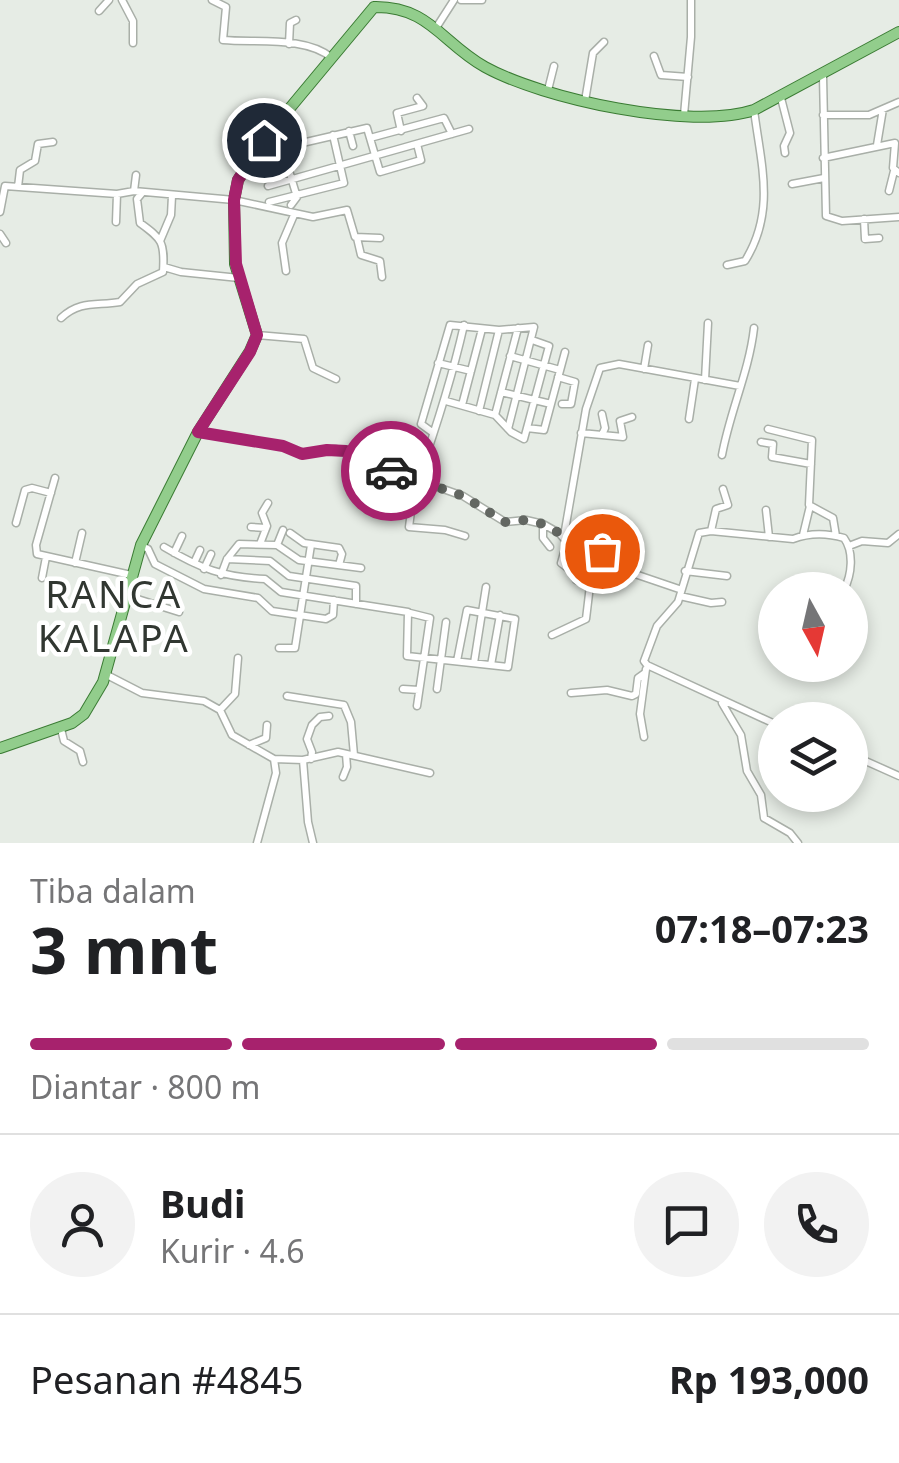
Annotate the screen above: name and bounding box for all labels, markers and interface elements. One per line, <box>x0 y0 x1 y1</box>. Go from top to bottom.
pin <box>222 98 307 183</box>
icon: home <box>237 113 292 168</box>
courier <box>341 421 441 521</box>
icon: car <box>364 444 419 499</box>
pin <box>560 509 645 594</box>
icon: bag <box>575 524 630 579</box>
district label: RANCA KALAPA <box>38 567 190 663</box>
north arrow <box>758 572 868 682</box>
map controls <box>758 572 868 812</box>
button: layers <box>758 702 868 812</box>
text: Tiba dalam <box>30 869 196 912</box>
text: 07:18–07:23 <box>655 902 869 954</box>
text: 3 mnt <box>30 905 218 993</box>
text: Diantar · 800 m <box>30 1065 260 1108</box>
button: person <box>30 1172 135 1277</box>
button: chat <box>634 1172 739 1277</box>
button: phone <box>764 1172 869 1277</box>
text: Budi <box>160 1177 245 1229</box>
text: Kurir · 4.6 <box>160 1229 305 1272</box>
text: Pesanan #4845 <box>30 1353 304 1405</box>
text: Rp 193,000 <box>669 1353 869 1405</box>

